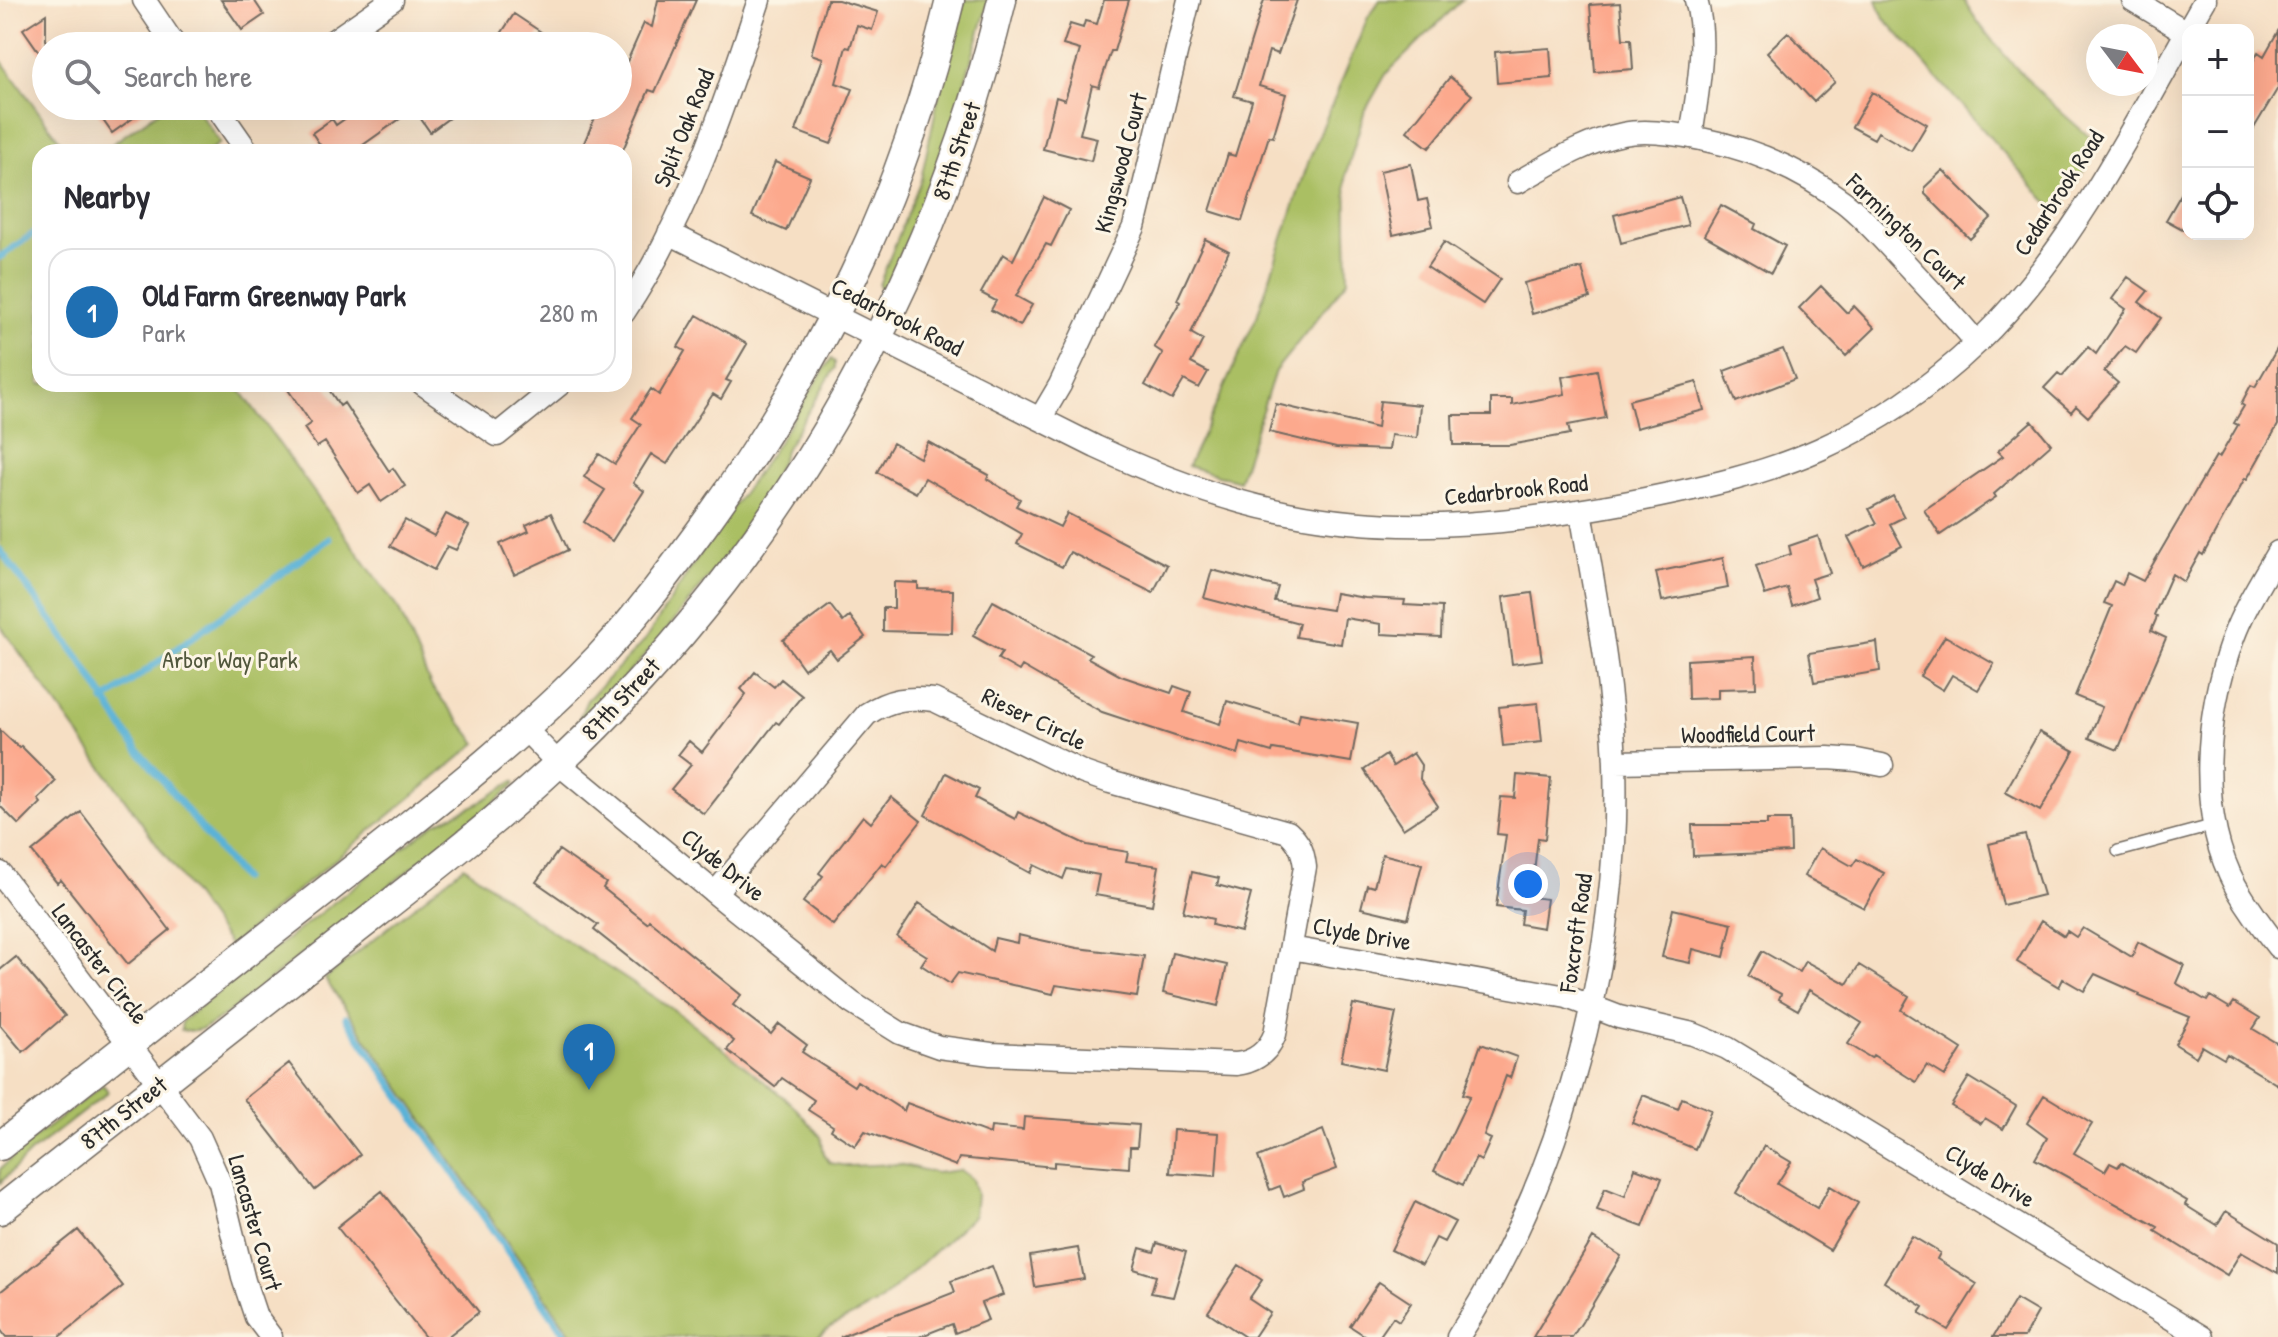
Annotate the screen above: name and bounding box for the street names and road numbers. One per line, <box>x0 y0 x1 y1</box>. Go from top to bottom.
street label: Split Oak Road <box>645 64 721 191</box>
street label: Kingswood Court <box>1086 88 1154 236</box>
street label: 87th Street <box>924 97 988 204</box>
street label: Cedarbrook Road <box>2006 123 2111 262</box>
street label: Farmington Court <box>1839 165 1974 297</box>
street label: Cedarbrook Road <box>826 269 969 363</box>
street label: Cedarbrook Road <box>1443 466 1589 512</box>
street label: 87th Street <box>574 650 667 747</box>
street label: Rieser Circle <box>977 679 1092 757</box>
street label: Woodfield Court <box>1681 716 1816 750</box>
street label: Clyde Drive <box>675 821 773 908</box>
street label: Foxcroft Road <box>1551 872 1599 995</box>
street label: Lancaster Circle <box>45 897 157 1030</box>
street label: Clyde Drive <box>1311 909 1414 957</box>
street label: 87th Street <box>73 1068 174 1156</box>
street label: Clyde Drive <box>1940 1136 2042 1215</box>
street label: Lancaster Court <box>221 1151 291 1295</box>

